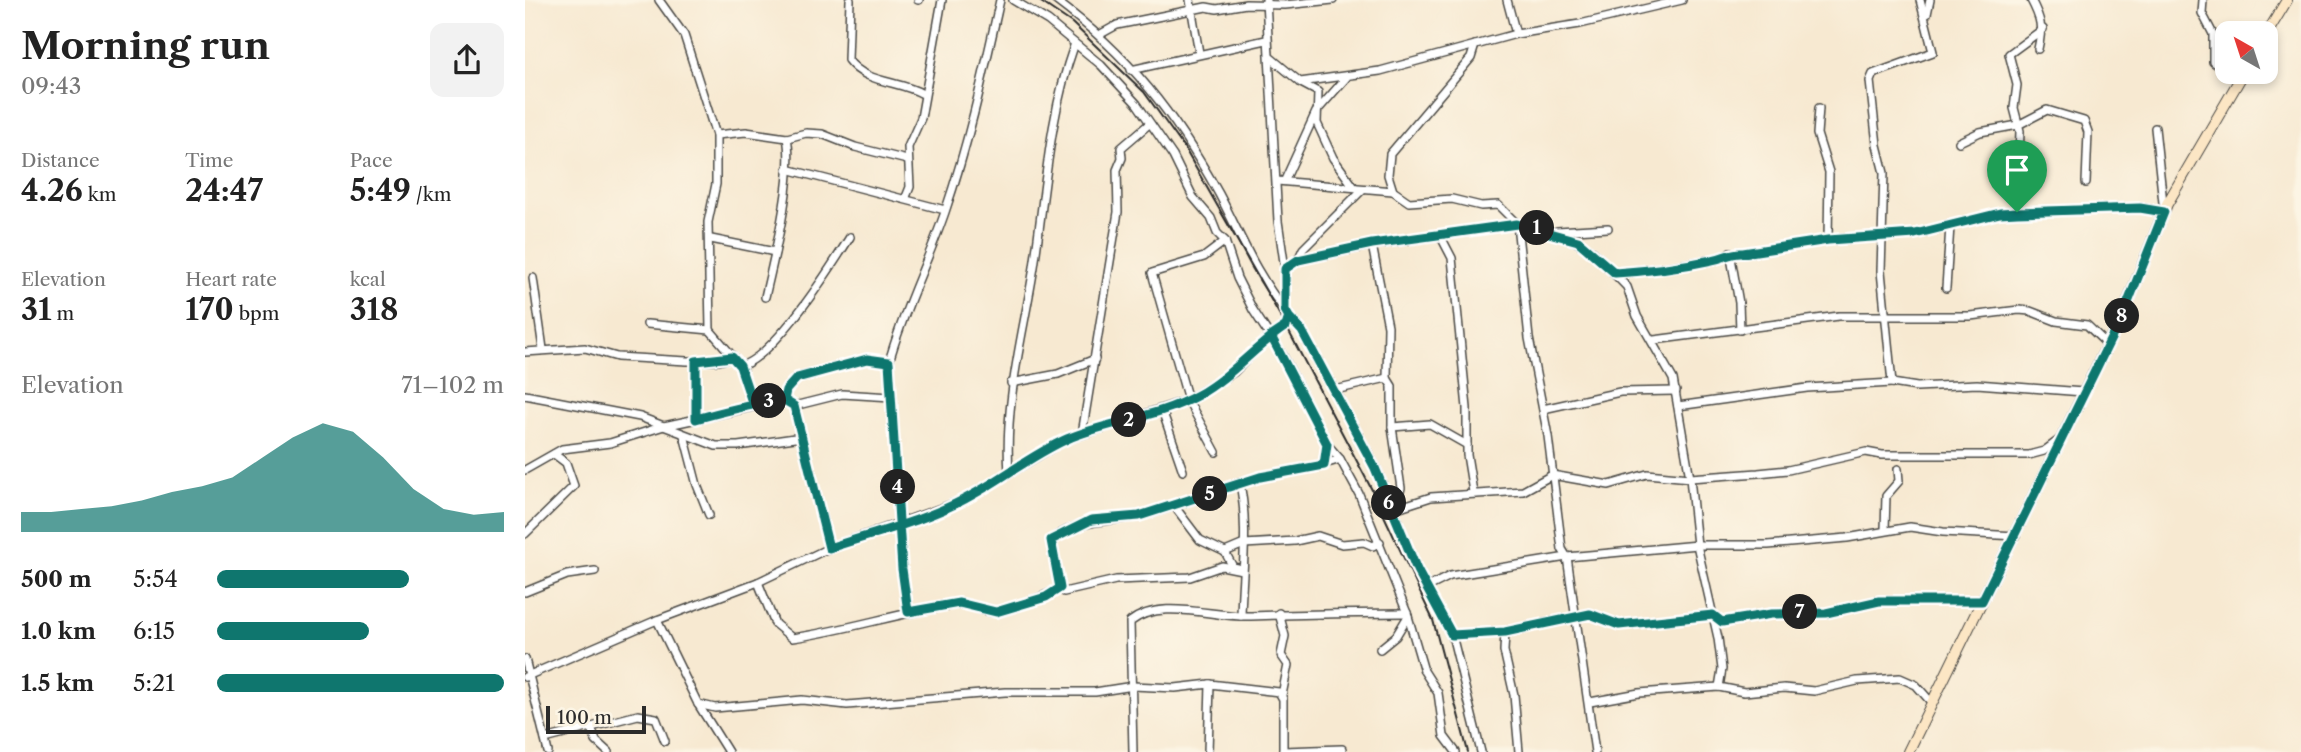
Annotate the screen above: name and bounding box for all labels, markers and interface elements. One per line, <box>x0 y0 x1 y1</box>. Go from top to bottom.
north arrow <box>2215 21 2279 84</box>
map controls <box>2215 21 2278 84</box>
text: Morning run <box>21 22 270 69</box>
button: share <box>430 23 504 97</box>
text: 09:43 <box>21 72 81 100</box>
pin <box>1987 140 2047 212</box>
text: Distance <box>21 149 100 172</box>
text: Time <box>185 149 233 172</box>
text: Pace <box>350 149 393 172</box>
icon: arrive <box>1998 151 2036 189</box>
text: 4.26 <box>21 172 83 209</box>
text: 24:47 <box>185 172 263 209</box>
text: 5:49 <box>350 172 411 209</box>
text: km <box>83 183 116 206</box>
text: /km <box>411 183 451 206</box>
pin: 1 <box>1520 210 1555 246</box>
text: 1 <box>1532 216 1541 239</box>
text: Elevation <box>21 268 106 291</box>
text: Heart rate <box>185 268 277 291</box>
text: kcal <box>350 268 386 291</box>
text: 31 <box>21 291 51 328</box>
text: 170 <box>185 291 234 328</box>
text: 318 <box>350 291 399 328</box>
pin: 8 <box>2105 298 2139 334</box>
text: m <box>51 302 74 325</box>
text: bpm <box>234 302 280 325</box>
text: 8 <box>2116 304 2127 327</box>
text: Elevation <box>21 371 124 399</box>
text: 71–102 m <box>401 371 504 399</box>
pin: 3 <box>751 384 787 418</box>
text: 3 <box>763 389 774 412</box>
pin: 2 <box>1111 402 1147 438</box>
text: 2 <box>1123 408 1134 431</box>
pin: 4 <box>881 470 915 504</box>
text: 4 <box>892 475 903 498</box>
pin: 5 <box>1193 476 1227 512</box>
text: 5 <box>1204 482 1215 505</box>
pin: 6 <box>1371 486 1407 520</box>
text: 6 <box>1383 491 1394 514</box>
text: 500 m <box>21 565 92 593</box>
text: 5:54 <box>133 565 178 593</box>
pin: 7 <box>1783 594 1817 630</box>
text: 7 <box>1795 600 1804 623</box>
text: 1.0 km <box>21 617 96 645</box>
text: 6:15 <box>133 617 175 645</box>
text: 1.5 km <box>21 669 94 697</box>
text: 5:21 <box>133 669 175 697</box>
scale bar <box>546 703 646 735</box>
text: 100 m <box>557 706 612 729</box>

